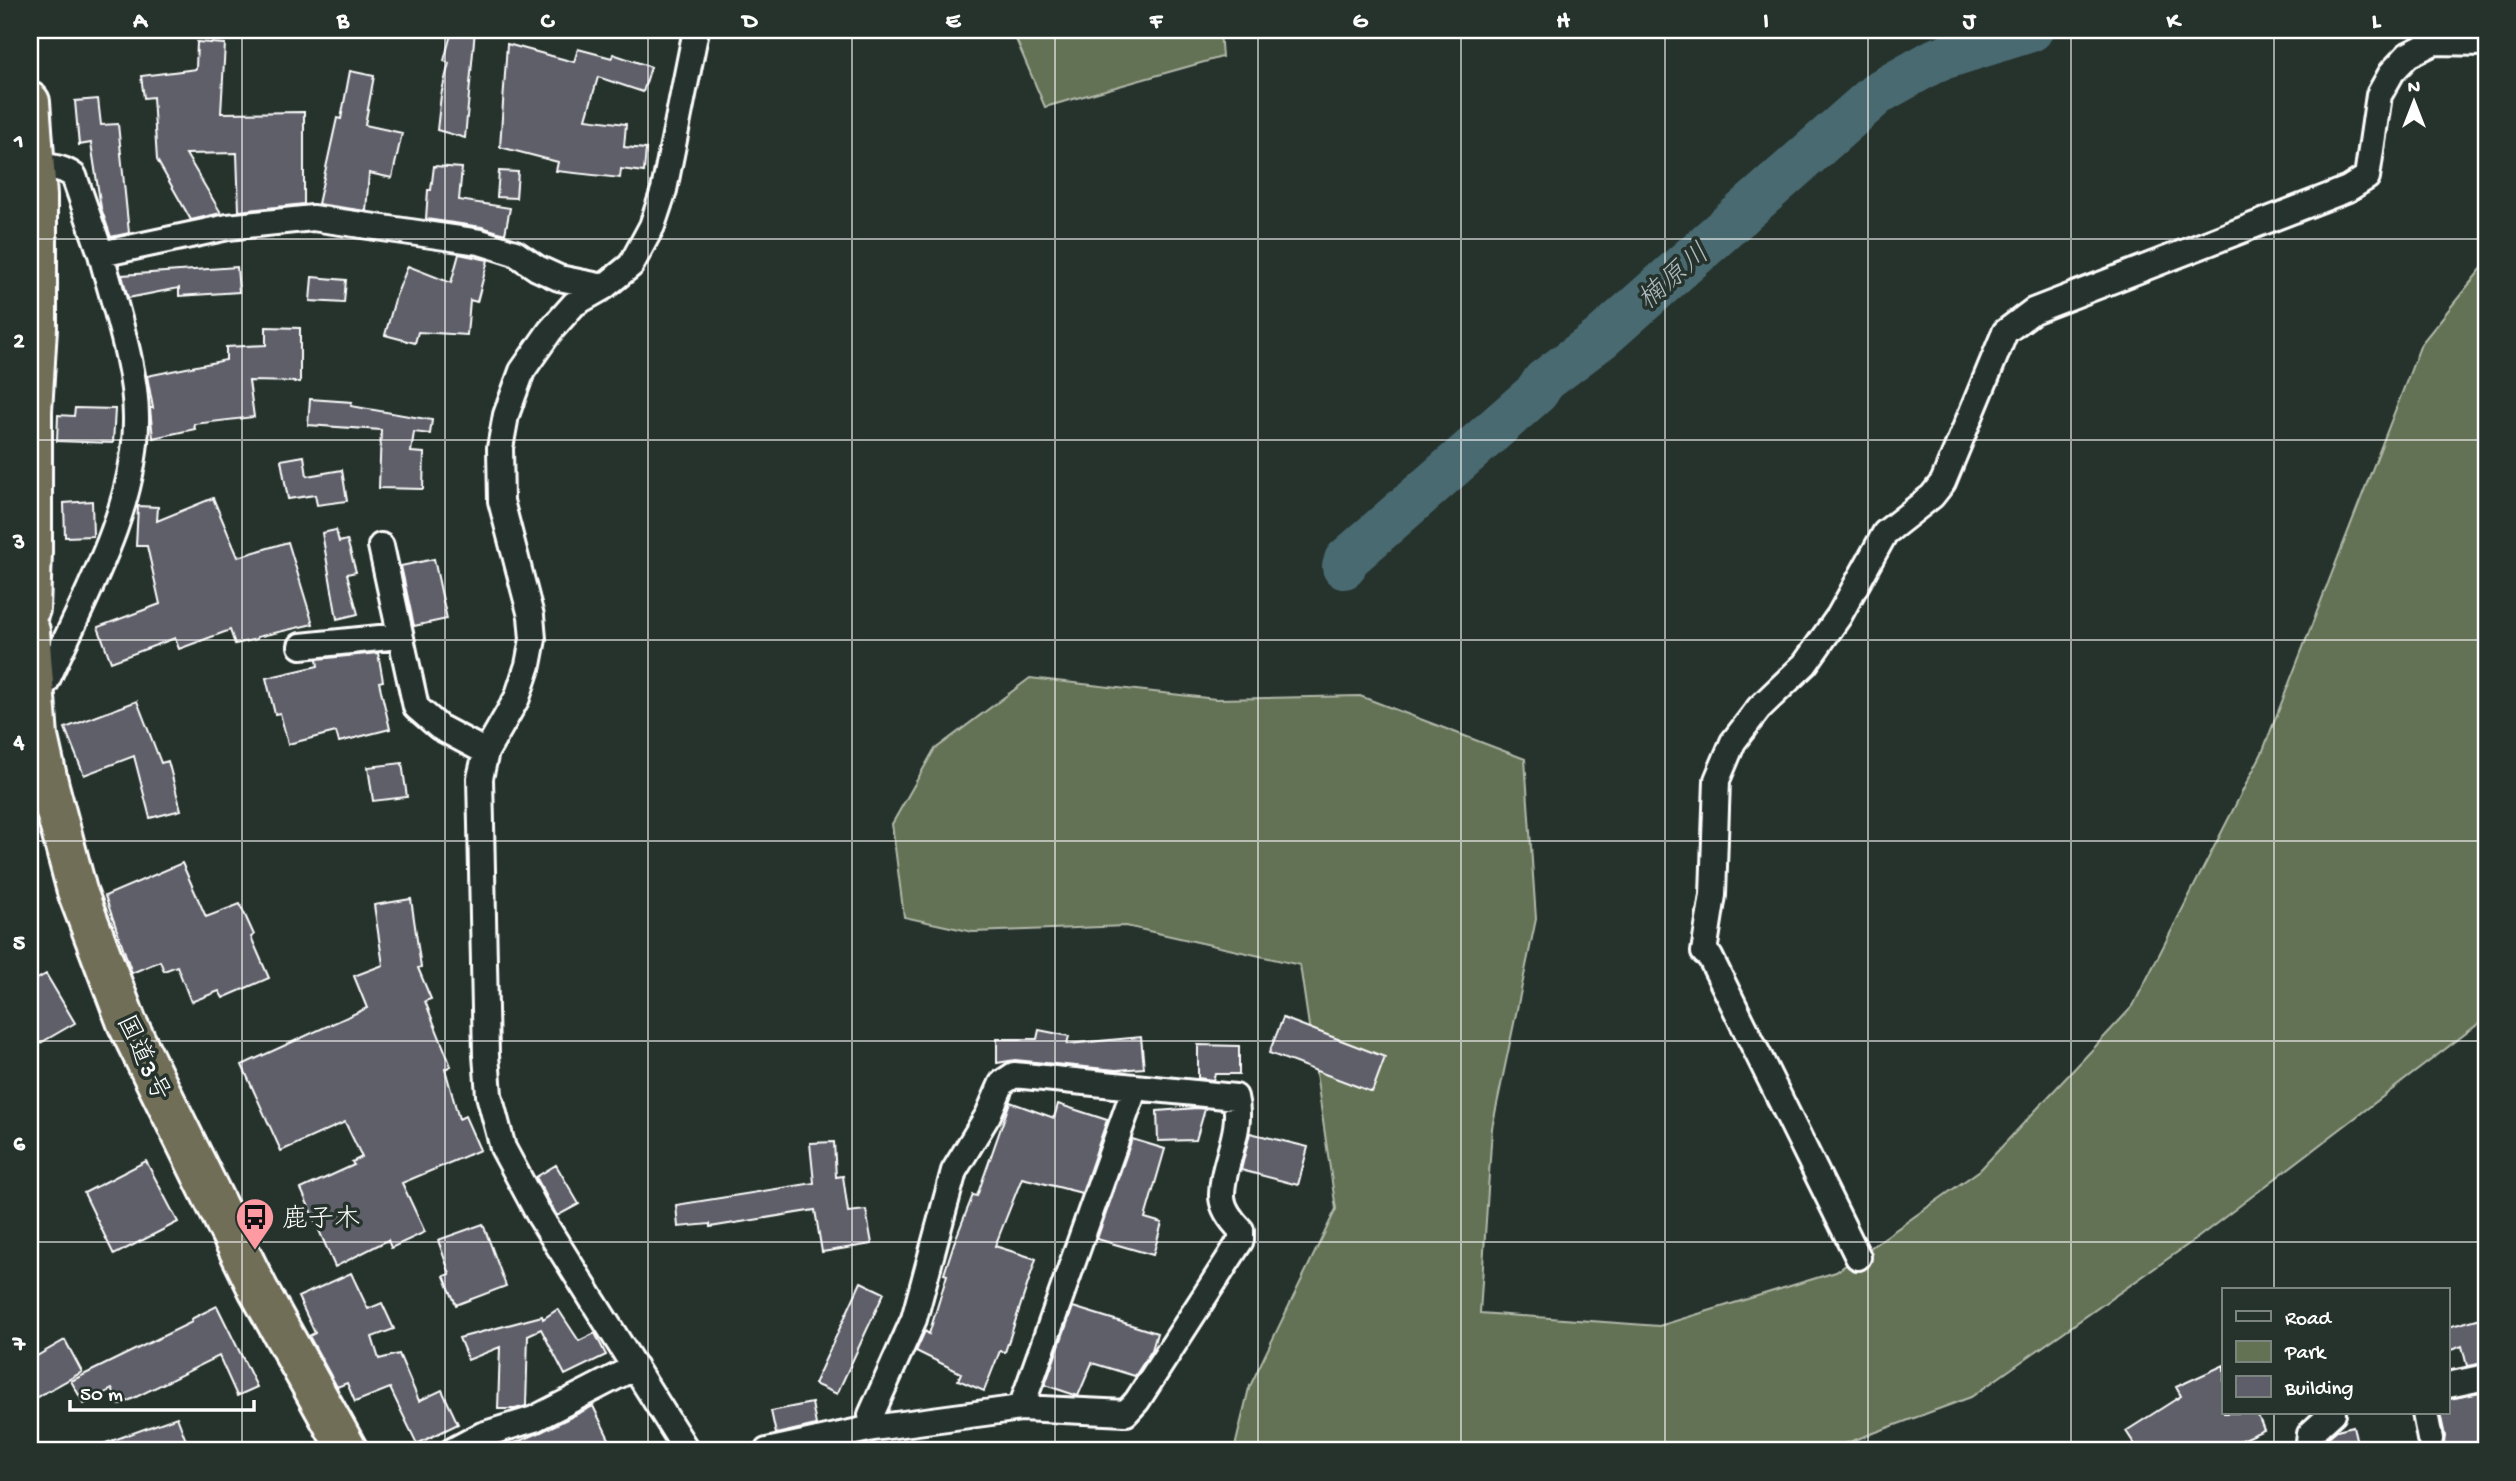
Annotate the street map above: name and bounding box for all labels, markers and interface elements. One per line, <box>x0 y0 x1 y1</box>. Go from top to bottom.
text: A <box>132 9 148 36</box>
text: B <box>336 9 350 36</box>
text: C <box>541 9 556 36</box>
text: D <box>741 9 759 36</box>
text: E <box>946 9 962 36</box>
text: F <box>1149 9 1164 36</box>
text: G <box>1353 9 1369 36</box>
text: H <box>1556 9 1570 36</box>
text: I <box>1763 9 1769 36</box>
text: J <box>1962 9 1977 36</box>
text: K <box>2166 9 2183 36</box>
text: L <box>2372 9 2382 36</box>
north arrow <box>2380 66 2450 136</box>
text: N <box>2408 77 2420 100</box>
text: 1 <box>13 129 24 156</box>
water label: 楠原川 <box>1632 238 1717 318</box>
text: 2 <box>13 329 25 356</box>
text: 3 <box>12 530 25 557</box>
text: 4 <box>13 730 25 757</box>
text: 5 <box>13 931 25 958</box>
street label: 国道3号 <box>108 1010 175 1107</box>
text: 6 <box>13 1132 26 1159</box>
bus stop icon: 鹿子木 <box>234 1196 276 1251</box>
place label: 鹿子木 <box>282 1204 360 1237</box>
legend <box>2222 1288 2450 1414</box>
text: Road <box>2285 1308 2333 1333</box>
text: 7 <box>12 1332 26 1359</box>
text: Park <box>2284 1342 2328 1367</box>
scale bar <box>70 1369 254 1413</box>
text: Building <box>2284 1378 2354 1403</box>
text: 50 m <box>80 1384 123 1409</box>

